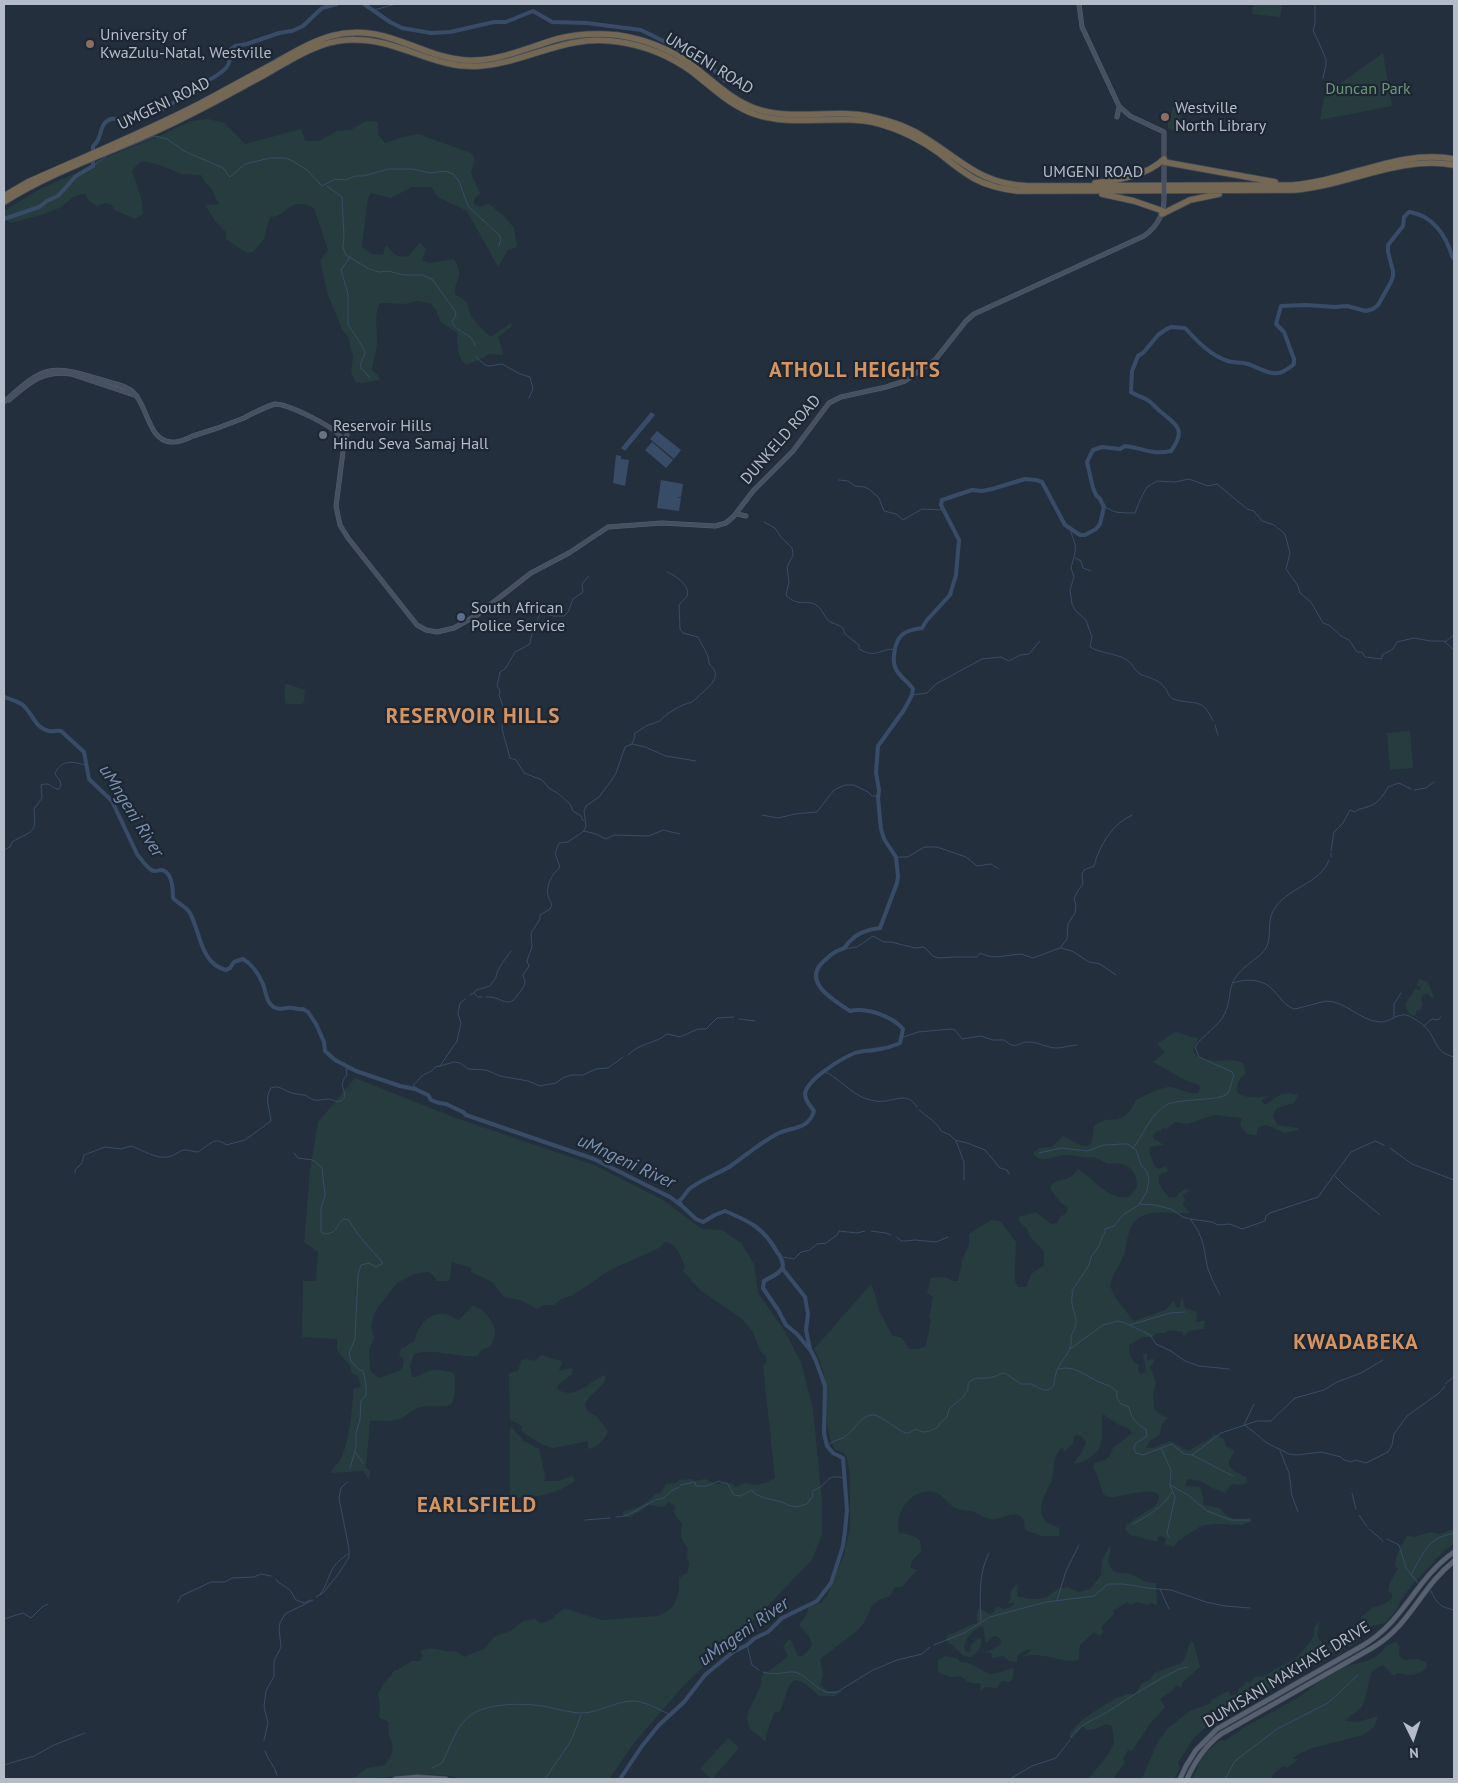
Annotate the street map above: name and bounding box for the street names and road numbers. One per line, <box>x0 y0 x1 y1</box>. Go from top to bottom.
street label: UMGENI ROAD <box>661 29 757 99</box>
street label: UMGENI ROAD <box>115 73 213 135</box>
street label: UMGENI ROAD <box>1043 162 1143 182</box>
street label: DUNKELD ROAD <box>737 391 825 489</box>
street label: DUMISANI MAKHAYE DRIVE <box>1200 1618 1374 1732</box>

